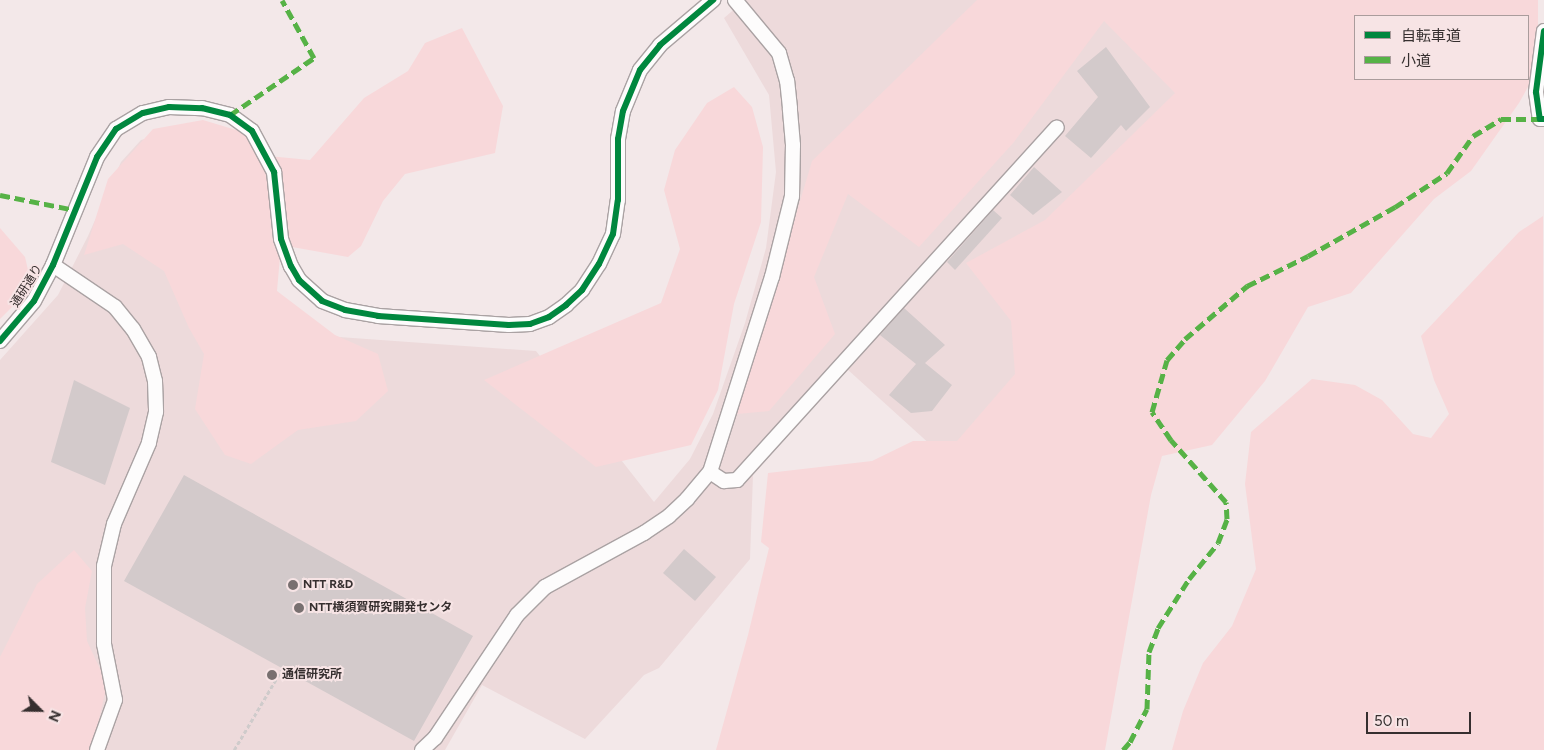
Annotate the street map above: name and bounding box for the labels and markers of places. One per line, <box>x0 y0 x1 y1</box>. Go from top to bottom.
place label: NTT R&D <box>303 578 353 592</box>
marker: NTT R&D <box>287 579 299 591</box>
place label: NTT横須賀研究開発センタ <box>309 601 452 615</box>
marker: NTT横須賀研究開発センタ <box>293 602 305 614</box>
place label: 通信研究所 <box>282 668 342 682</box>
marker: 通信研究所 <box>266 669 278 681</box>

